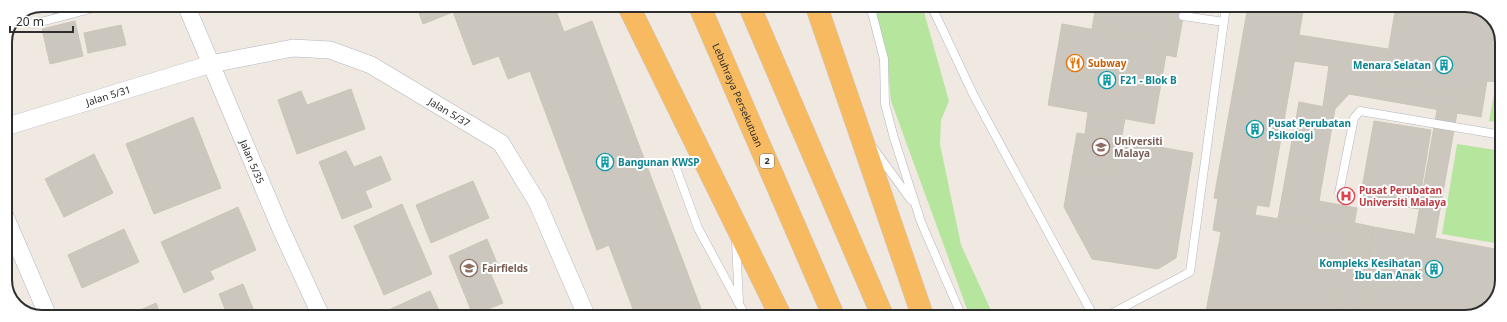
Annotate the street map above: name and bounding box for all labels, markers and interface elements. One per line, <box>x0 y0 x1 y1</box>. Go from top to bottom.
scale bar <box>10 8 73 34</box>
text: 20 m <box>16 13 44 30</box>
street label: Lebuhraya Persekutuan <box>709 41 767 149</box>
restaurant icon: Subway <box>1065 53 1085 73</box>
building icon: Menara Selatan <box>1434 55 1454 75</box>
place label: Subway <box>1088 56 1127 70</box>
place label: Menara Selatan <box>1353 58 1431 72</box>
building icon: F21 - Blok B <box>1097 70 1117 90</box>
place label: F21 - Blok B <box>1120 73 1177 87</box>
street label: Jalan 5/31 <box>83 82 132 109</box>
street label: Jalan 5/37 <box>425 94 473 130</box>
place label: Pusat Perubatan Psikologi <box>1268 116 1351 142</box>
building icon: Pusat Perubatan Psikologi <box>1245 119 1265 139</box>
place label: Universiti Malaya <box>1114 134 1163 160</box>
street label: Jalan 5/35 <box>236 137 268 186</box>
school or university icon: Universiti Malaya <box>1091 137 1111 157</box>
building icon: Bangunan KWSP <box>595 152 615 172</box>
road number: 2 <box>760 154 774 168</box>
place label: Bangunan KWSP <box>618 155 700 169</box>
place label: Pusat Perubatan Universiti Malaya <box>1359 183 1446 209</box>
hospital icon: Pusat Perubatan Universiti Malaya <box>1336 186 1356 206</box>
place label: Kompleks Kesihatan Ibu dan Anak <box>1319 256 1422 282</box>
school or university icon: Fairfields <box>459 258 479 278</box>
building icon: Kompleks Kesihatan Ibu dan Anak <box>1424 259 1444 279</box>
place label: Fairfields <box>482 261 528 275</box>

